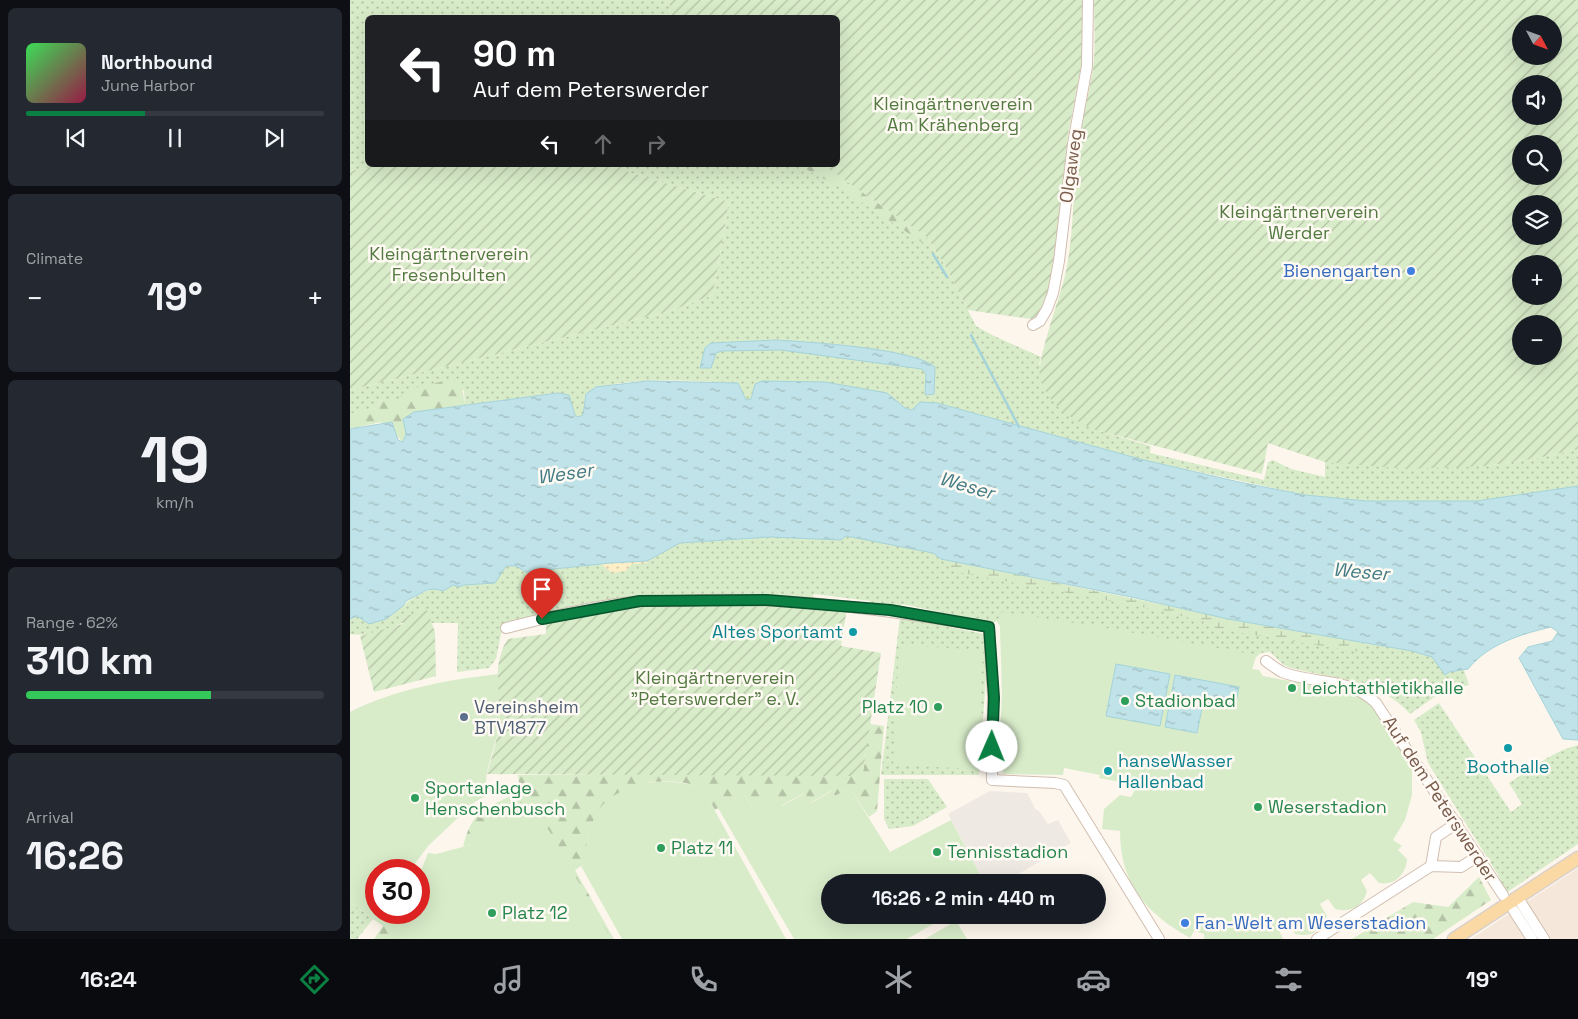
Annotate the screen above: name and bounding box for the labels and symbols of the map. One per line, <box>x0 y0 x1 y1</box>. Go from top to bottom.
north arrow <box>1512 15 1562 65</box>
park label: Kleingärtnerverein Am Krähenberg <box>873 92 1033 136</box>
street label: Olgaweg <box>1054 127 1087 204</box>
park label: Kleingärtnerverein Werder <box>1219 200 1379 244</box>
park label: Kleingärtnerverein Fresenbulten <box>369 242 529 286</box>
place label: Bienengarten <box>1283 259 1401 282</box>
marker: Bienengarten <box>1405 265 1417 277</box>
water label: Weser <box>536 457 596 490</box>
water label: Weser <box>936 466 999 506</box>
water label: Weser <box>1332 557 1392 587</box>
pin <box>521 568 563 619</box>
place label: Altes Sportamt <box>712 620 843 643</box>
marker: Altes Sportamt <box>847 626 859 638</box>
park label: Kleingärtnerverein "Peterswerder" e. V. <box>631 666 799 710</box>
place label: Leichtathletikhalle <box>1302 676 1464 699</box>
marker: Leichtathletikhalle <box>1286 682 1298 694</box>
place label: Stadionbad <box>1135 689 1236 712</box>
place label: Vereinsheim BTV1877 <box>474 695 579 739</box>
place label: Platz 10 <box>862 695 928 718</box>
marker: Stadionbad <box>1119 695 1131 707</box>
marker: Platz 10 <box>932 701 944 713</box>
marker: Vereinsheim BTV1877 <box>458 711 470 723</box>
street label: Auf dem Peterswerder <box>1378 711 1503 886</box>
position arrow <box>965 720 1017 772</box>
marker: Boothalle <box>1502 742 1514 754</box>
place label: hanseWasser Hallenbad <box>1118 749 1233 793</box>
place label: Boothalle <box>1467 755 1549 778</box>
marker: hanseWasser Hallenbad <box>1102 765 1114 777</box>
place label: Sportanlage Henschenbusch <box>425 776 565 820</box>
marker: Sportanlage Henschenbusch <box>409 792 421 804</box>
place label: Weserstadion <box>1268 795 1387 818</box>
marker: Weserstadion <box>1252 801 1264 813</box>
place label: Platz 11 <box>671 836 733 859</box>
place label: Tennisstadion <box>947 840 1068 863</box>
marker: Platz 11 <box>655 842 667 854</box>
marker: Tennisstadion <box>931 846 943 858</box>
speed limit sign: 30 <box>365 859 430 924</box>
place label: Platz 12 <box>502 901 568 924</box>
marker: Platz 12 <box>486 907 498 919</box>
place label: Fan-Welt am Weserstadion <box>1195 911 1426 934</box>
marker: Fan-Welt am Weserstadion <box>1179 917 1191 929</box>

